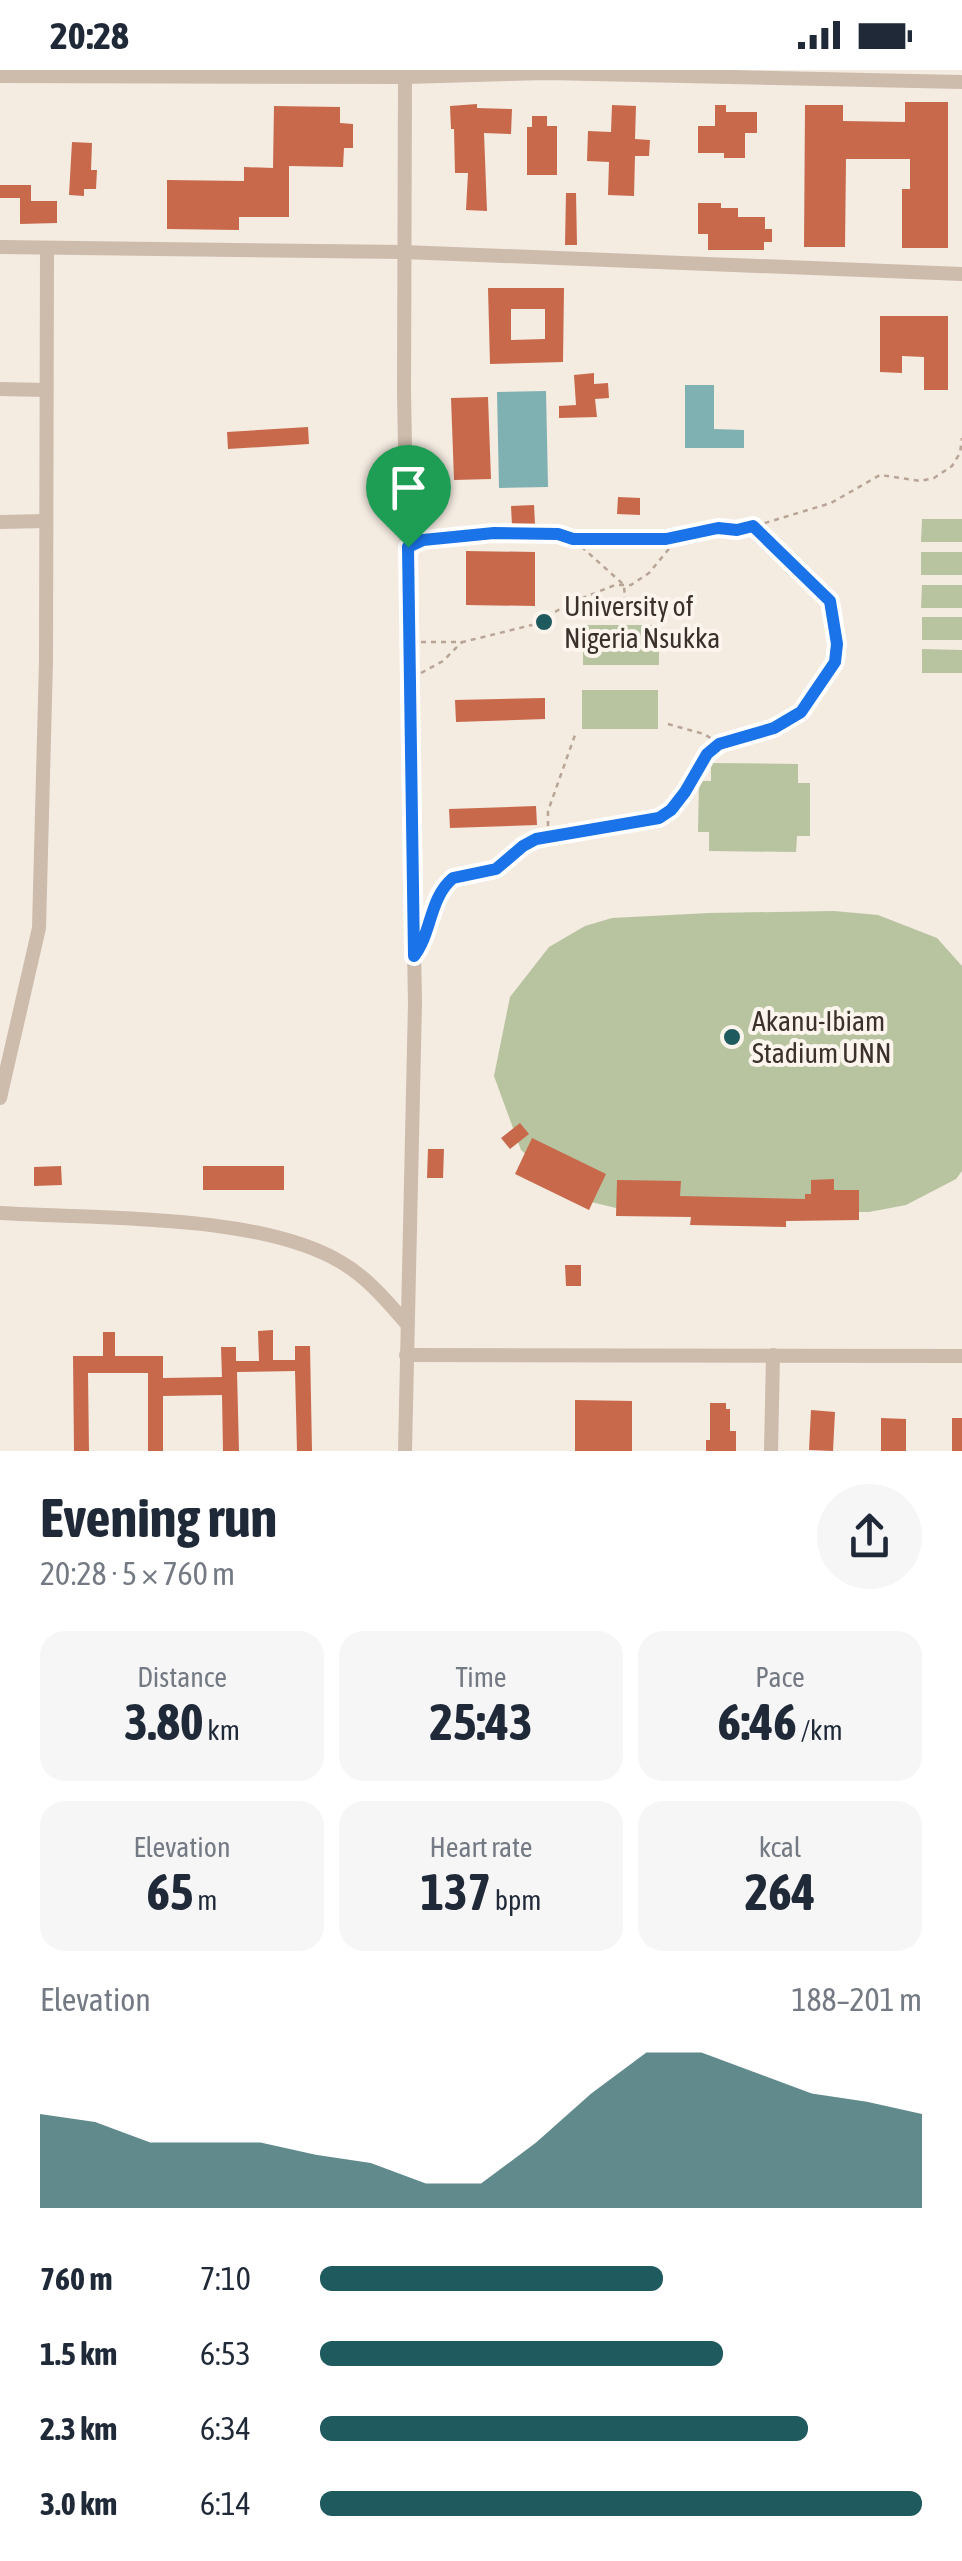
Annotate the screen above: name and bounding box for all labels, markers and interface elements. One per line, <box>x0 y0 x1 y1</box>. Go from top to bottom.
text: 20:28 <box>50 14 129 57</box>
pin <box>366 445 451 548</box>
icon: arrive <box>381 460 436 515</box>
place label: University of Nigeria Nsukka <box>564 590 720 654</box>
marker: University of Nigeria Nsukka <box>533 611 555 633</box>
place label: Akanu-Ibiam Stadium UNN <box>752 1005 892 1069</box>
marker: Akanu-Ibiam Stadium UNN <box>721 1026 743 1048</box>
button: share <box>817 1484 922 1589</box>
text: Evening run <box>40 1486 277 1549</box>
text: 20:28 · 5 × 760 m <box>40 1555 235 1592</box>
text: Distance <box>137 1661 227 1693</box>
text: Time <box>455 1661 507 1693</box>
text: Pace <box>755 1661 805 1693</box>
text: 3.80 <box>124 1693 204 1751</box>
text: 25:43 <box>430 1693 532 1751</box>
text: 6:46 <box>717 1693 797 1751</box>
text: km <box>204 1714 240 1746</box>
text: /km <box>797 1714 843 1746</box>
text: Elevation <box>133 1831 231 1863</box>
text: Heart rate <box>429 1831 533 1863</box>
text: kcal <box>759 1831 801 1863</box>
text: 65 <box>147 1863 194 1921</box>
text: 137 <box>420 1863 491 1921</box>
text: 264 <box>745 1863 815 1921</box>
text: m <box>194 1884 218 1916</box>
text: bpm <box>491 1884 542 1916</box>
text: Elevation <box>40 1981 151 2018</box>
text: 188–201 m <box>792 1981 922 2018</box>
text: 760 m <box>40 2260 113 2297</box>
text: 7:10 <box>200 2260 251 2297</box>
text: 1.5 km <box>40 2335 117 2372</box>
text: 6:53 <box>200 2335 251 2372</box>
text: 2.3 km <box>40 2410 117 2447</box>
text: 6:34 <box>200 2410 251 2447</box>
text: 3.0 km <box>40 2485 117 2522</box>
text: 6:14 <box>200 2485 251 2522</box>

